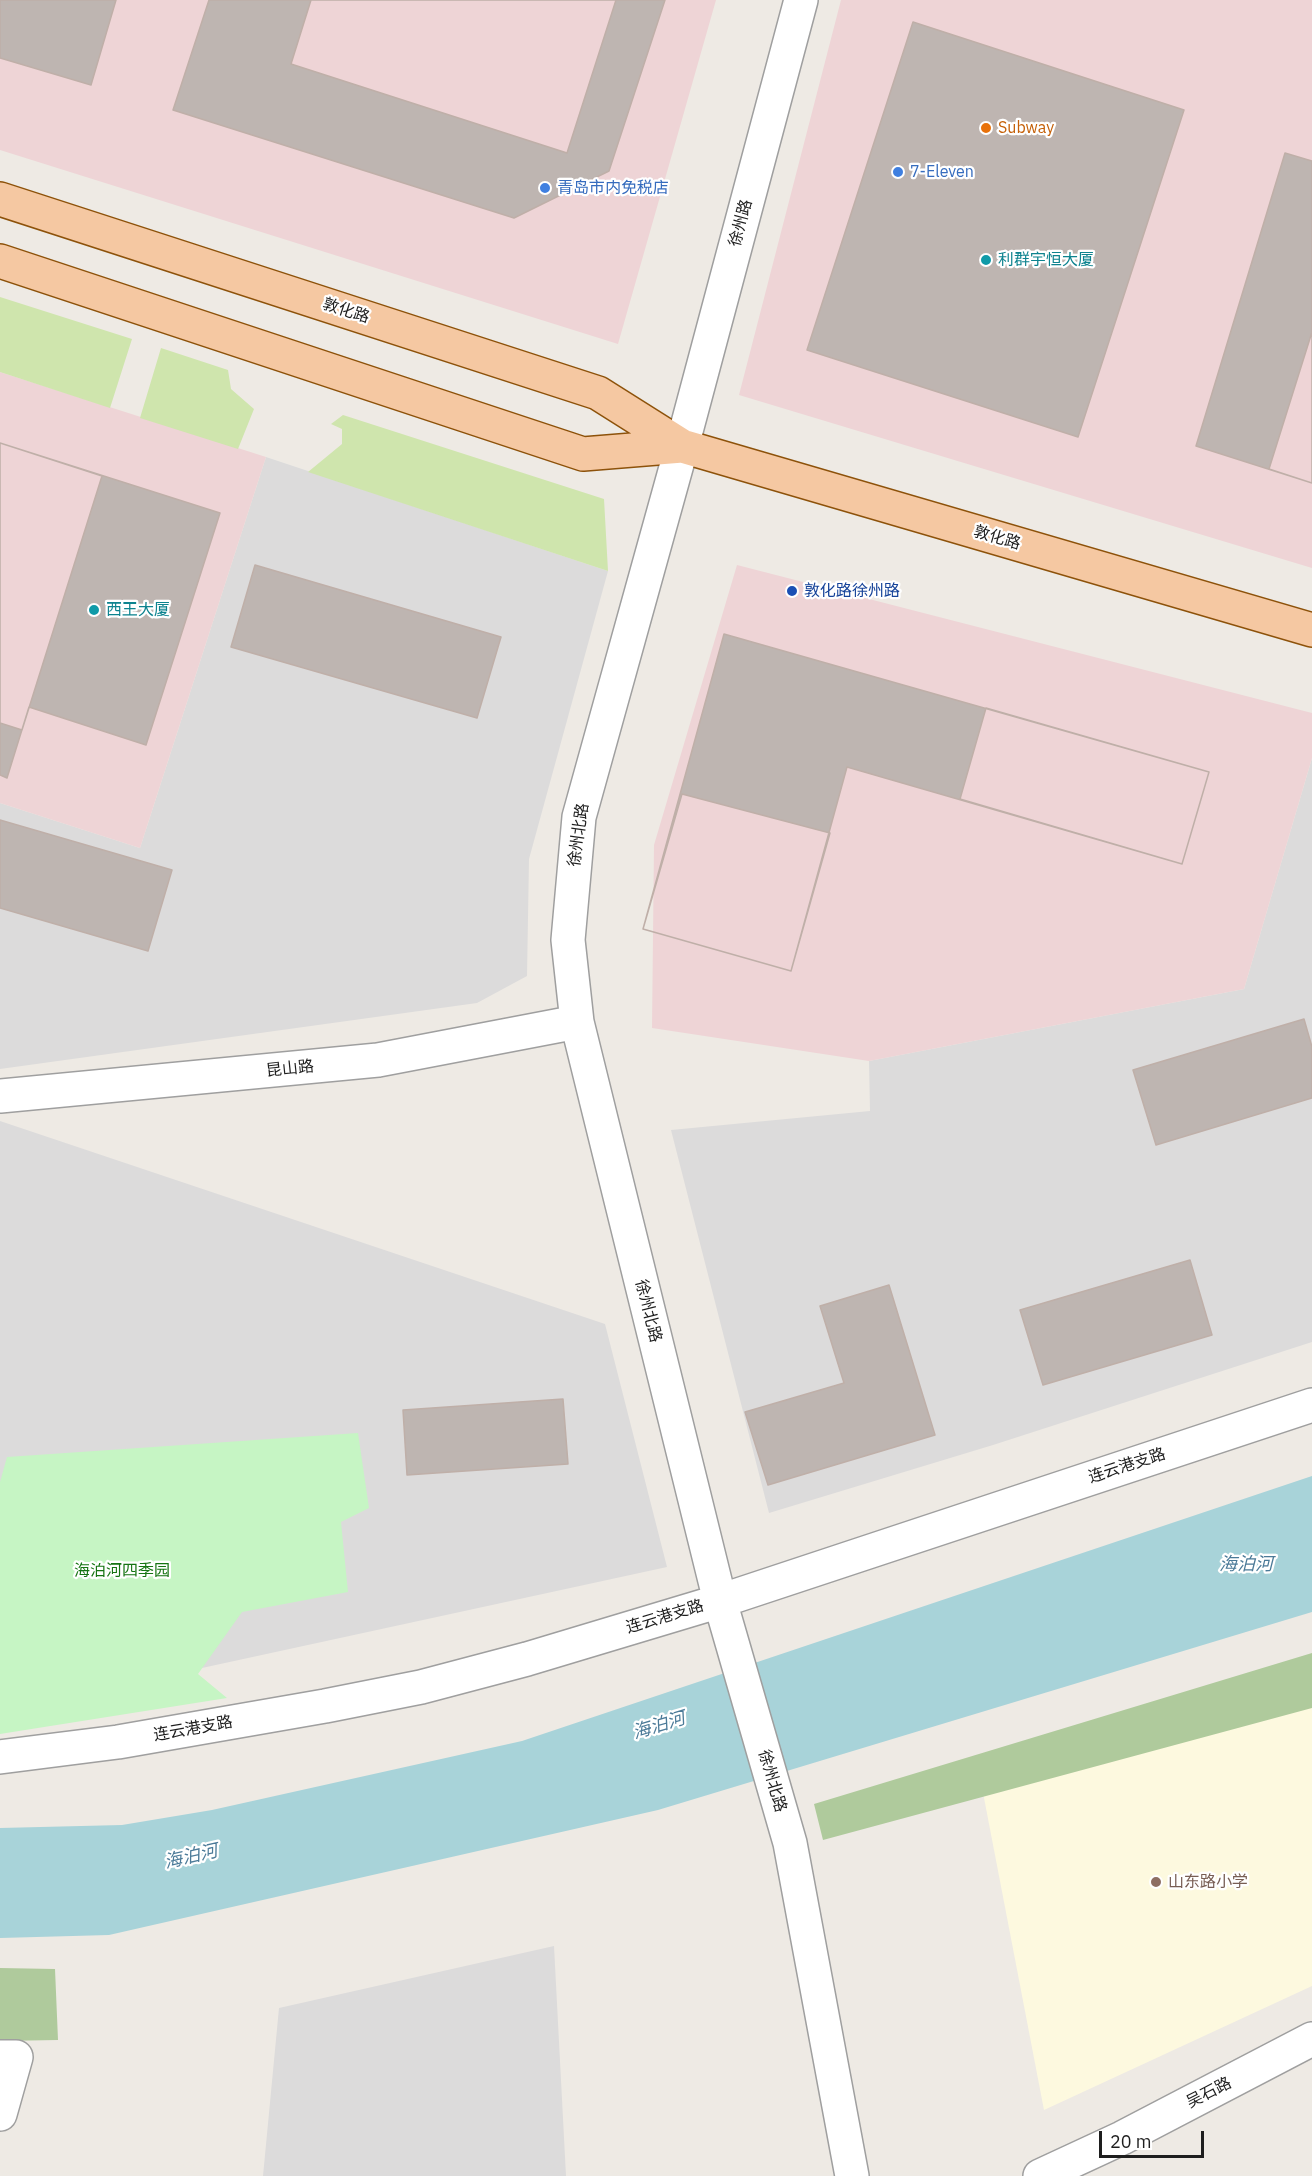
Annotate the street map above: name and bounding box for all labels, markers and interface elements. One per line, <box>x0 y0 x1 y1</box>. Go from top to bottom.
place label: Subway <box>998 118 1054 138</box>
marker: Subway <box>979 121 993 135</box>
place label: 7-Eleven <box>910 162 974 182</box>
marker: 7-Eleven <box>891 165 905 179</box>
place label: 青岛市内免税店 <box>557 178 669 198</box>
marker: 青岛市内免税店 <box>538 181 552 195</box>
street label: 徐州路 <box>726 197 756 249</box>
place label: 利群宇恒大厦 <box>998 250 1094 270</box>
marker: 利群宇恒大厦 <box>979 253 993 267</box>
street label: 敦化路 <box>320 294 372 328</box>
street label: 敦化路 <box>971 522 1023 554</box>
place label: 敦化路徐州路 <box>804 581 900 601</box>
marker: 敦化路徐州路 <box>785 584 799 598</box>
place label: 西王大厦 <box>106 600 170 620</box>
marker: 西王大厦 <box>87 603 101 617</box>
street label: 徐州北路 <box>565 802 593 868</box>
street label: 昆山路 <box>265 1057 315 1081</box>
street label: 徐州北路 <box>631 1278 665 1344</box>
street label: 连云港支路 <box>1086 1445 1168 1487</box>
water label: 海泊河 <box>1219 1554 1273 1576</box>
park label: 海泊河四季园 <box>74 1561 170 1581</box>
street label: 连云港支路 <box>624 1596 706 1638</box>
water label: 海泊河 <box>630 1708 688 1744</box>
street label: 连云港支路 <box>152 1713 234 1745</box>
street label: 徐州北路 <box>754 1748 790 1814</box>
water label: 海泊河 <box>162 1840 220 1874</box>
place label: 山东路小学 <box>1168 1872 1248 1892</box>
marker: 山东路小学 <box>1149 1875 1163 1889</box>
street label: 吴石路 <box>1183 2074 1235 2112</box>
scale bar <box>1102 2119 1207 2157</box>
text: 20 m <box>1110 2130 1152 2153</box>

